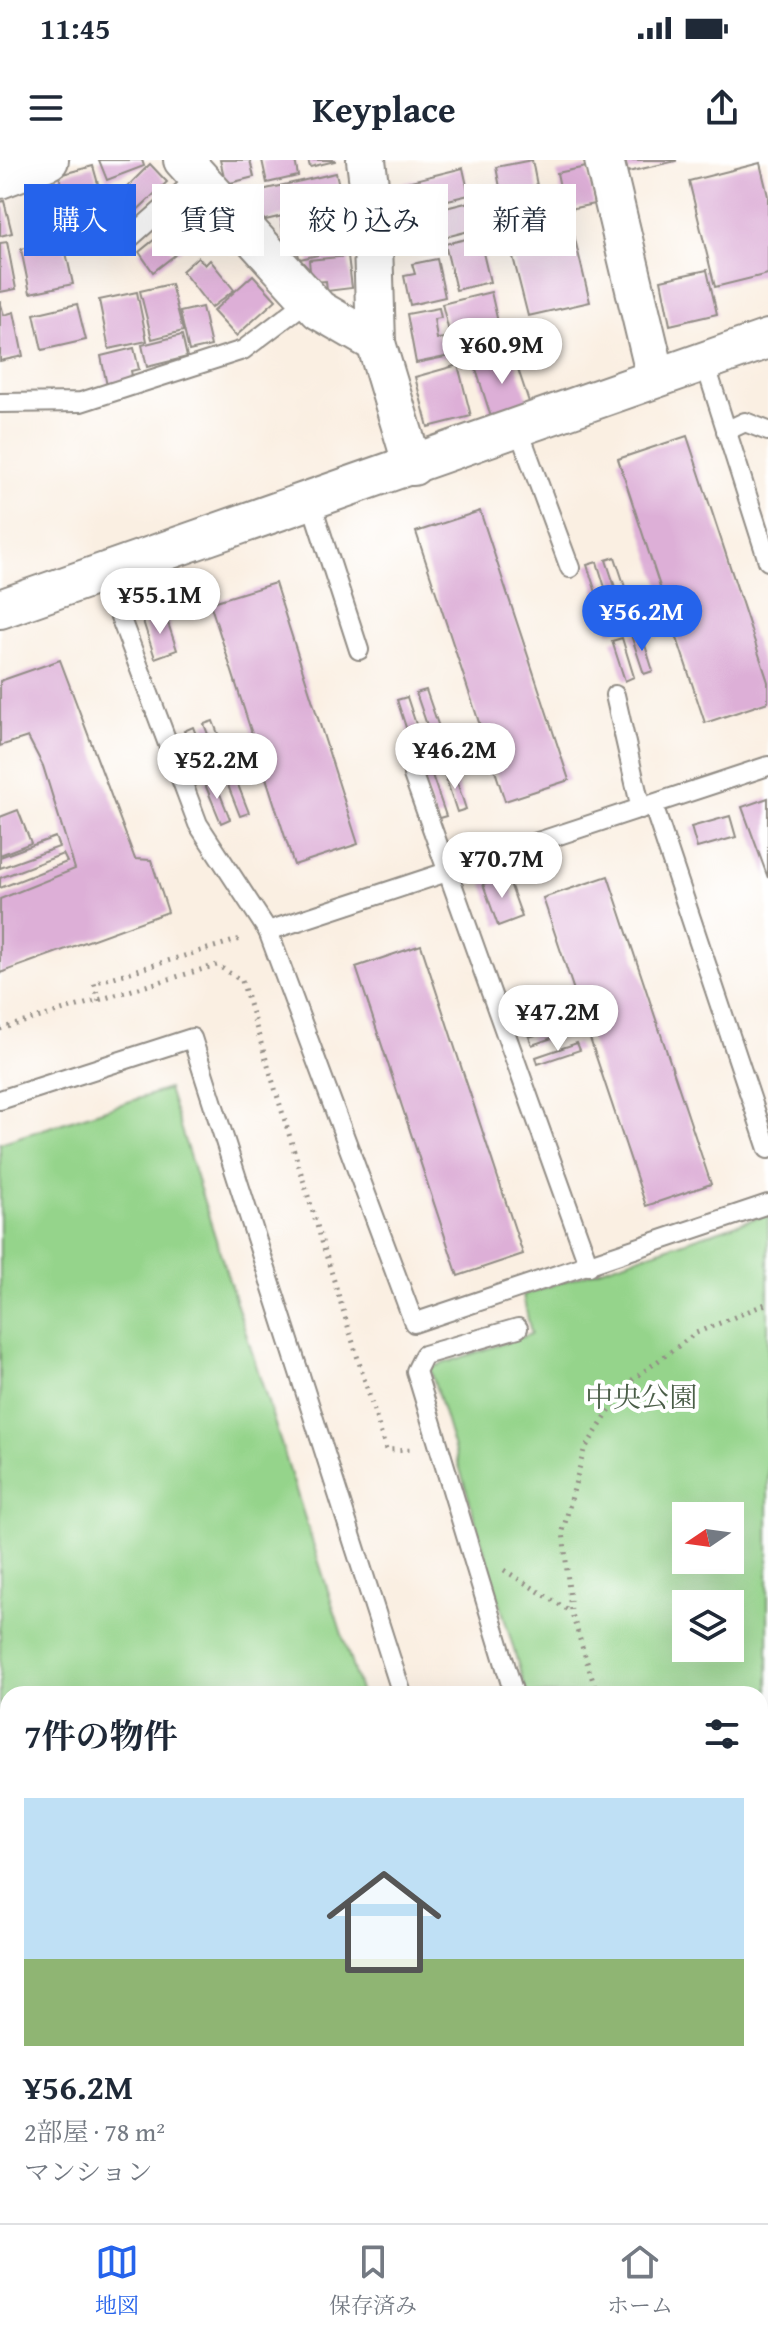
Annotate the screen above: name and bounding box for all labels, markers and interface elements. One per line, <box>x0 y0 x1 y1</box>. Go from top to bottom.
text: 11:45 <box>40 6 111 50</box>
text: Keyplace <box>312 82 456 135</box>
icon: menu <box>24 86 68 130</box>
icon: share <box>700 86 744 130</box>
chip: 購入 <box>24 184 136 256</box>
chip: 賃貸 <box>152 184 264 256</box>
chip: 絞り込み <box>280 184 448 256</box>
chip: 新着 <box>464 184 576 256</box>
pin: ¥60.9M <box>437 318 567 386</box>
text: ¥60.9M <box>460 324 544 363</box>
pin: ¥55.1M <box>95 568 225 636</box>
text: ¥55.1M <box>118 574 202 613</box>
pin: ¥56.2M <box>577 585 707 653</box>
text: ¥56.2M <box>600 591 684 630</box>
pin: ¥46.2M <box>390 723 520 791</box>
text: ¥46.2M <box>413 729 497 768</box>
pin: ¥52.2M <box>152 733 282 801</box>
text: ¥52.2M <box>175 739 259 778</box>
pin: ¥70.7M <box>437 832 567 900</box>
text: ¥70.7M <box>460 838 544 877</box>
pin: ¥47.2M <box>493 985 623 1053</box>
text: ¥47.2M <box>516 991 600 1030</box>
park label: 中央公園 <box>585 1376 697 1417</box>
north arrow <box>672 1502 744 1574</box>
map controls <box>672 1502 744 1662</box>
button: layers <box>672 1590 744 1662</box>
text: 7件の物件 <box>24 1711 178 1760</box>
icon: filters <box>700 1712 744 1756</box>
icon: home <box>312 1850 456 1994</box>
text: ¥56.2M <box>24 2062 133 2111</box>
text: 2部屋 · 78 m² <box>24 2112 165 2151</box>
text: マンション <box>24 2152 153 2191</box>
tab: 地図 <box>95 2240 139 2321</box>
tab: 保存済み <box>329 2240 417 2321</box>
tab: ホーム <box>607 2240 673 2321</box>

